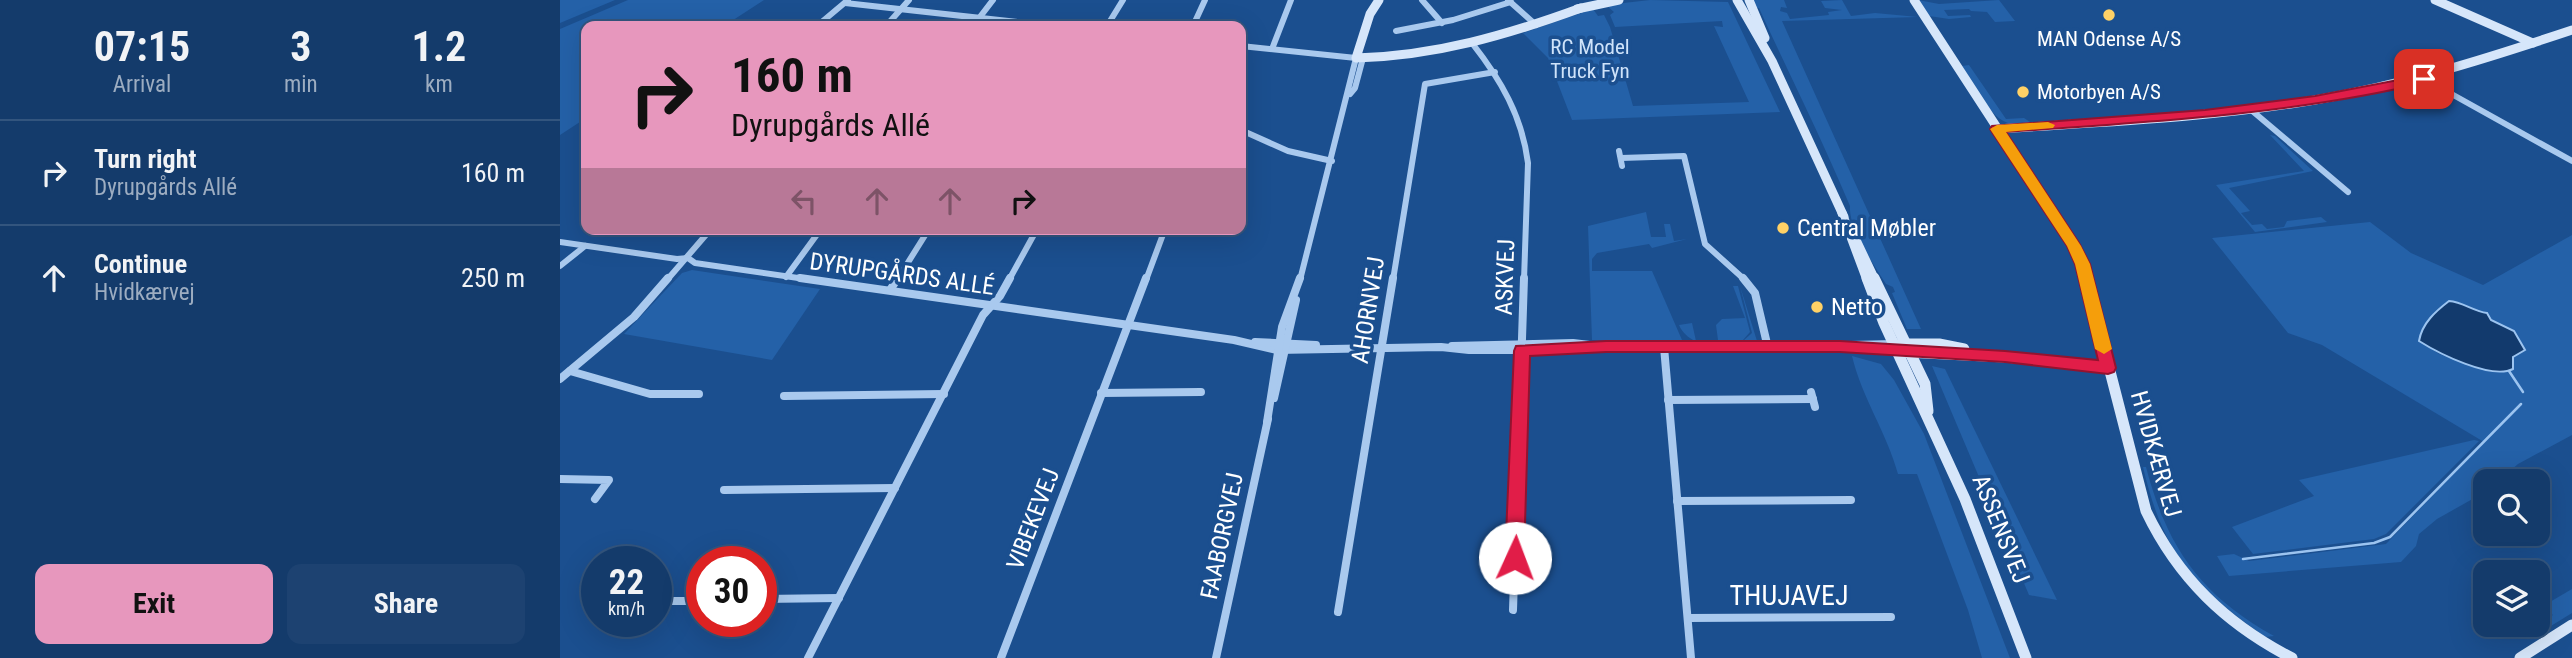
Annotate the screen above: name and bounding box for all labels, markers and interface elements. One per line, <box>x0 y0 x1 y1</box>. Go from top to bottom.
marker: MAN Odense A/S <box>2101 7 2117 23</box>
text: 07:15 <box>94 22 190 71</box>
text: 3 <box>290 22 311 71</box>
text: 1.2 <box>412 22 466 71</box>
place label: MAN Odense A/S <box>2037 27 2181 51</box>
park label: RC Model Truck Fyn <box>1550 35 1630 83</box>
text: 160 m <box>731 47 853 104</box>
icon: right <box>616 49 707 140</box>
pin <box>2394 49 2454 109</box>
icon: arrive <box>2405 60 2443 98</box>
text: Arrival <box>113 71 171 98</box>
text: min <box>284 71 318 98</box>
text: km <box>425 71 453 98</box>
place label: Motorbyen A/S <box>2037 80 2161 104</box>
marker: Motorbyen A/S <box>2015 84 2031 100</box>
text: Dyrupgårds Allé <box>731 106 930 144</box>
text: Turn right <box>94 144 196 174</box>
icon: right <box>35 154 73 192</box>
text: 160 m <box>461 158 525 188</box>
text: Dyrupgårds Allé <box>94 174 237 201</box>
icon: left <box>785 182 823 220</box>
icon: ahead <box>858 182 896 220</box>
icon: ahead <box>931 182 969 220</box>
icon: right <box>1004 182 1042 220</box>
place label: Central Møbler <box>1797 214 1936 242</box>
marker: Central Møbler <box>1775 220 1791 236</box>
street label: ASKVEJ <box>1490 238 1520 316</box>
street label: DYRUPGÅRDS ALLÉ <box>808 246 996 301</box>
text: Continue <box>94 249 187 279</box>
street label: AHORNVEJ <box>1346 255 1390 365</box>
icon: ahead <box>35 259 73 297</box>
text: 250 m <box>461 263 525 293</box>
text: Hvidkærvej <box>94 279 195 306</box>
place label: Netto <box>1831 293 1883 321</box>
marker: Netto <box>1809 299 1825 315</box>
street label: HVIDKÆRVEJ <box>2125 388 2187 520</box>
street label: VIBEKEVEJ <box>1001 464 1065 574</box>
map controls <box>2473 469 2550 637</box>
button: search <box>2473 469 2550 546</box>
street label: FAABORGVEJ <box>1195 470 1249 602</box>
street label: ASSENSVEJ <box>1966 470 2036 588</box>
position arrow <box>1478 521 1552 595</box>
speed limit sign: 30 <box>686 546 777 637</box>
button: layers <box>2473 560 2550 637</box>
text: 22 <box>609 562 644 603</box>
button: Exit <box>35 564 273 644</box>
button: Share <box>287 564 525 644</box>
street label: THUJAVEJ <box>1730 579 1849 612</box>
text: km/h <box>608 598 645 619</box>

